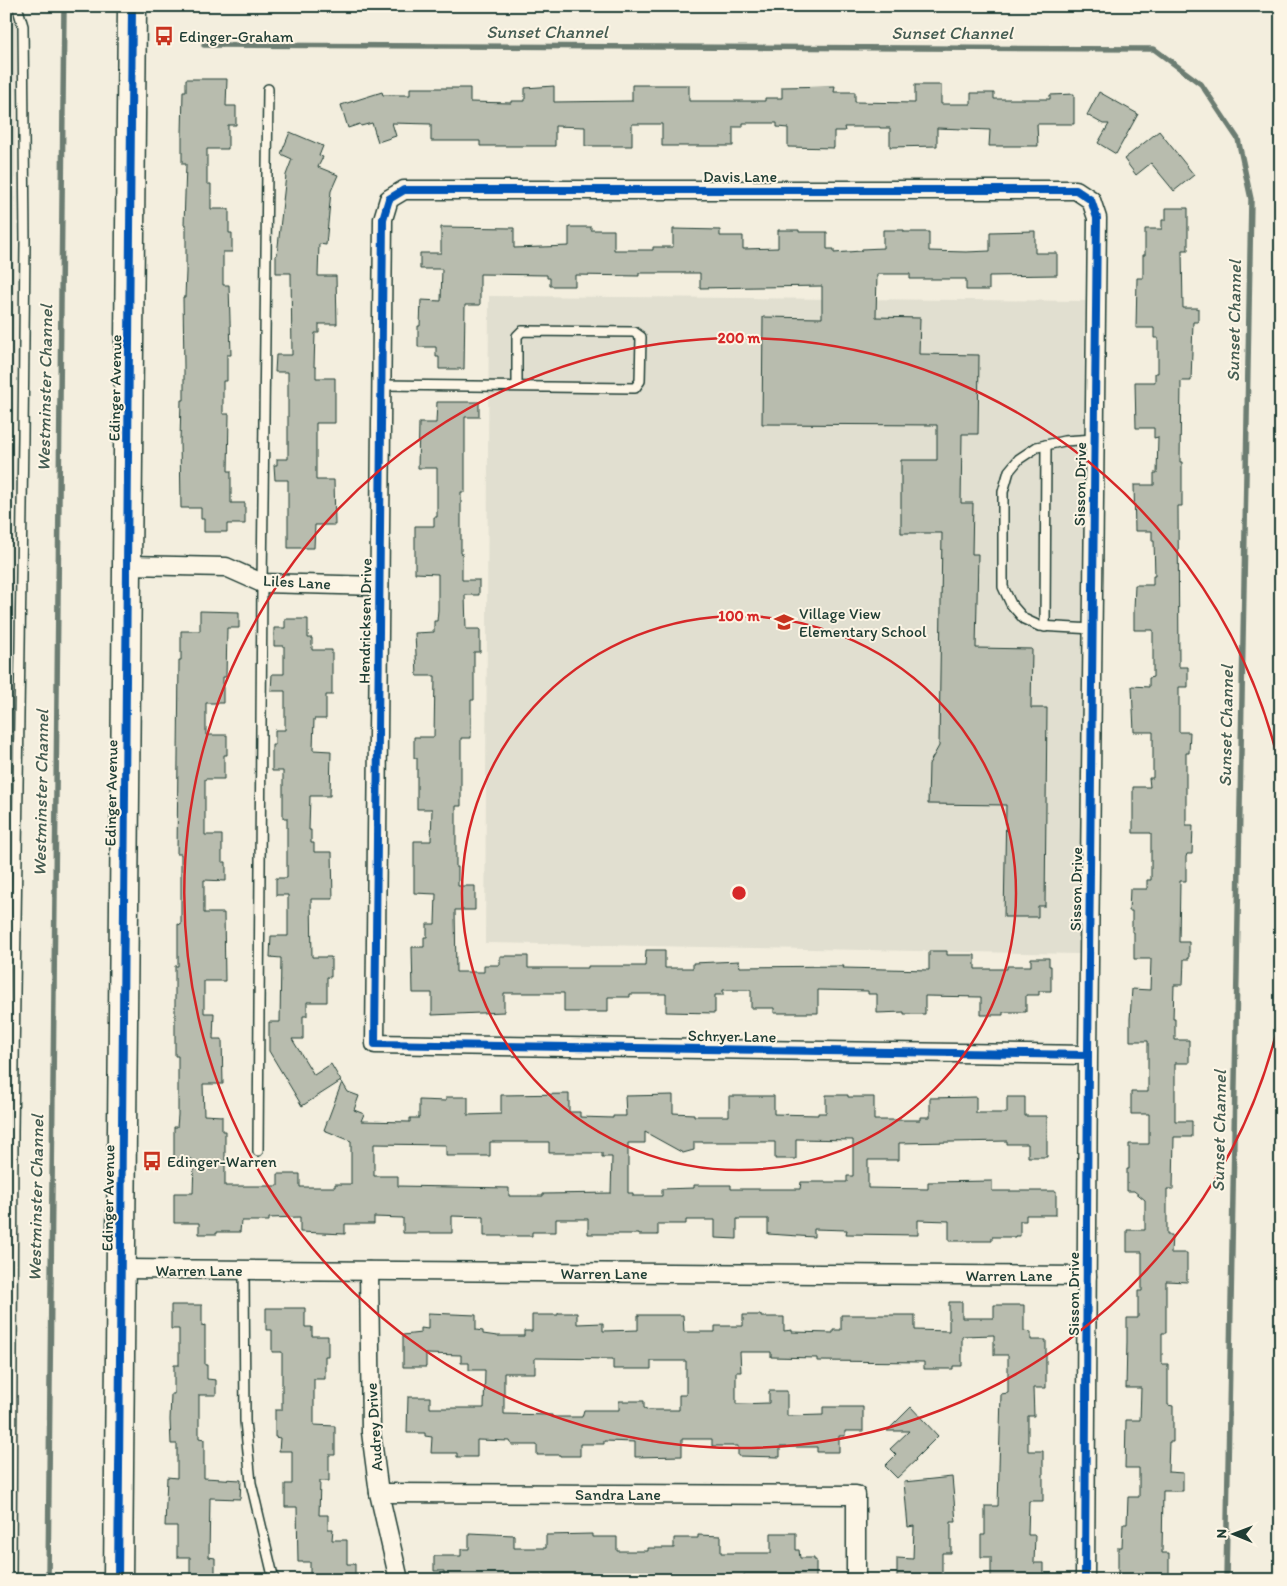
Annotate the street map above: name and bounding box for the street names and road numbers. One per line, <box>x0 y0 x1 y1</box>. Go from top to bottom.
street label: Davis Lane <box>703 167 777 186</box>
street label: Edinger Avenue <box>105 334 125 442</box>
street label: Sisson Drive <box>1070 442 1090 526</box>
street label: Hendricksen Drive <box>354 558 376 684</box>
street label: Liles Lane <box>262 571 332 593</box>
street label: Edinger Avenue <box>101 739 121 847</box>
street label: Sisson Drive <box>1066 847 1086 931</box>
street label: Schryer Lane <box>688 1026 777 1046</box>
street label: Edinger Avenue <box>98 1144 118 1252</box>
street label: Sisson Drive <box>1064 1252 1083 1336</box>
street label: Warren Lane <box>155 1261 243 1280</box>
street label: Warren Lane <box>560 1264 648 1283</box>
street label: Warren Lane <box>965 1266 1053 1285</box>
street label: Audrey Drive <box>361 1382 387 1472</box>
street label: Sandra Lane <box>575 1485 661 1504</box>

